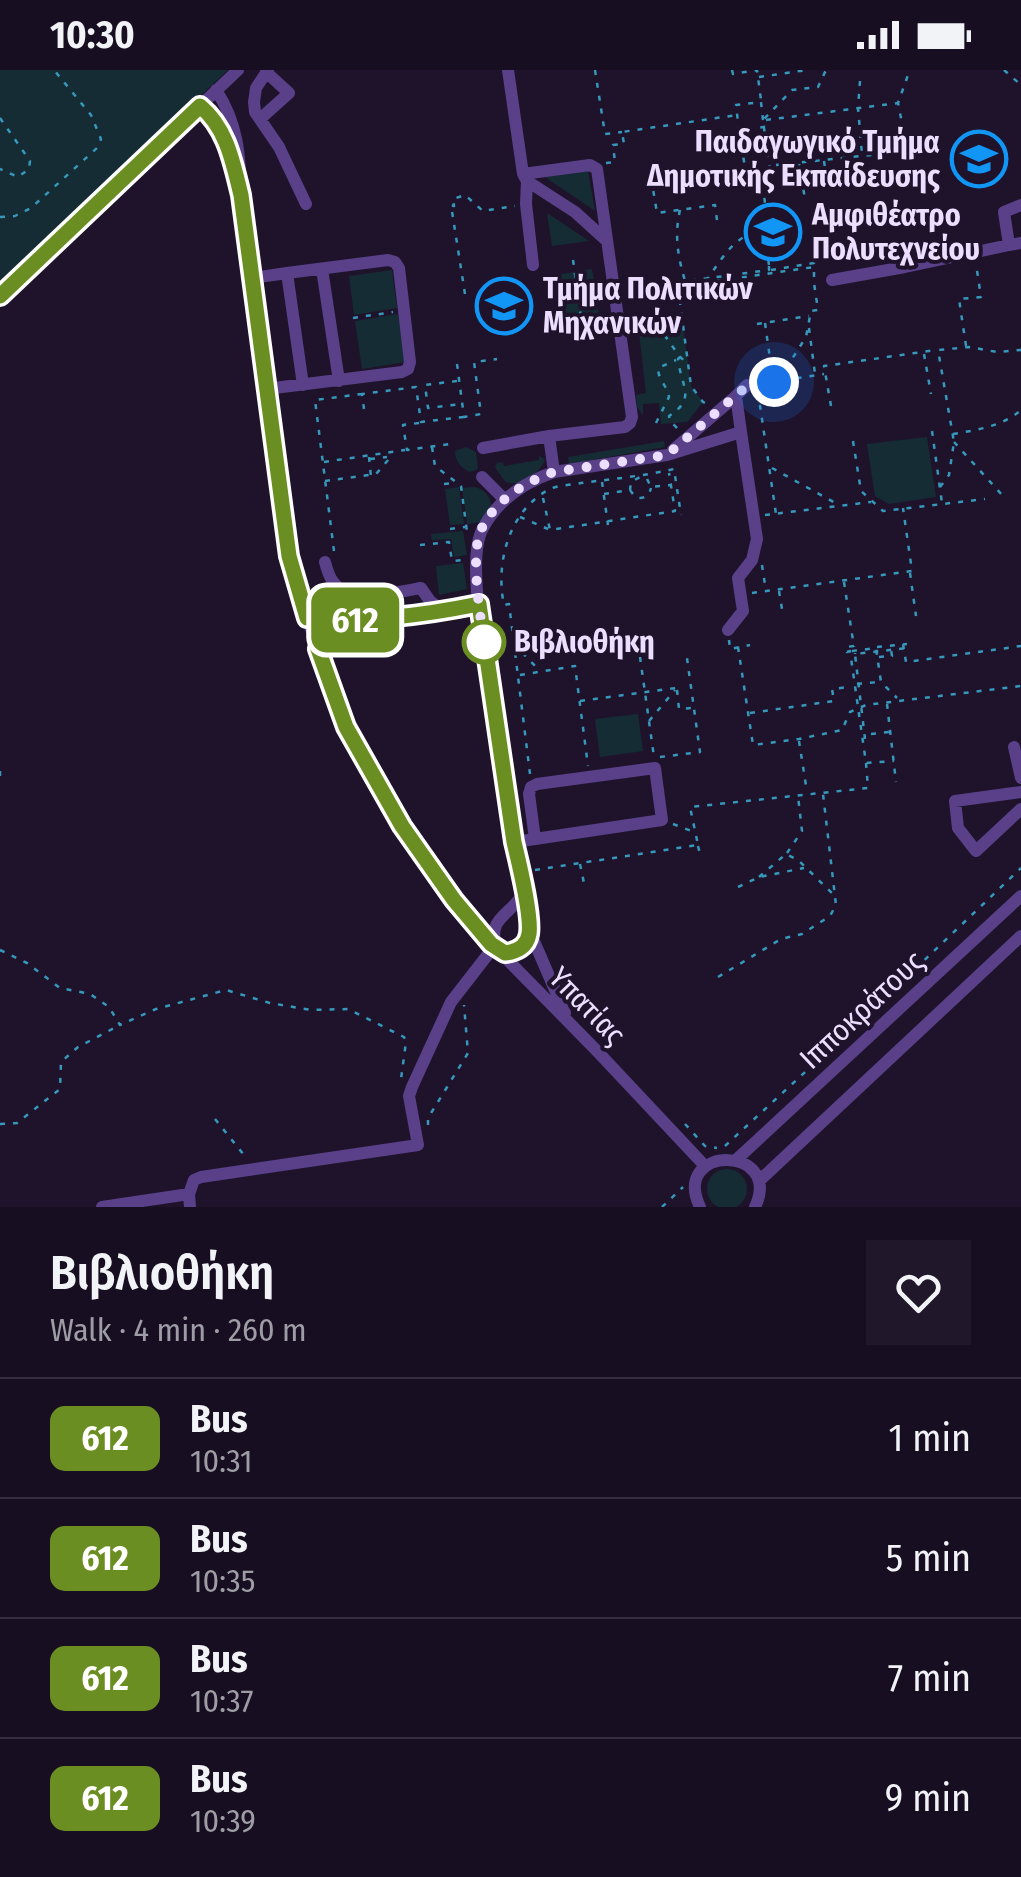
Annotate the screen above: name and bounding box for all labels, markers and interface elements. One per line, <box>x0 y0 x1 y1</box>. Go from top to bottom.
text: 10:30 <box>50 12 135 58</box>
place label: Παιδαγωγικό Τμήμα Δημοτικής Εκπαίδευσης <box>646 124 941 194</box>
school or university icon: Παιδαγωγικό Τμήμα Δημοτικής Εκπαίδευσης <box>949 129 1009 189</box>
place label: Αμφιθέατρο Πολυτεχνείου <box>811 197 980 267</box>
school or university icon: Αμφιθέατρο Πολυτεχνείου <box>743 202 803 262</box>
place label: Τμήμα Πολιτικών Μηχανικών <box>543 271 754 341</box>
school or university icon: Τμήμα Πολιτικών Μηχανικών <box>474 276 534 336</box>
your location <box>749 357 799 407</box>
line badge: 612 <box>298 588 412 652</box>
text: 612 <box>331 599 379 641</box>
marker: Βιβλιοθήκη <box>463 621 505 663</box>
place label: Βιβλιοθήκη <box>514 624 655 660</box>
street label: Ιπποκράτους <box>793 943 932 1077</box>
street label: Υπατίας <box>541 959 633 1053</box>
button: heart <box>866 1240 971 1345</box>
text: Βιβλιοθήκη <box>50 1244 274 1302</box>
text: Walk · 4 min · 260 m <box>50 1311 307 1349</box>
text: Bus <box>190 1396 248 1442</box>
text: 1 min <box>888 1415 971 1461</box>
text: 612 <box>81 1417 129 1459</box>
text: 10:31 <box>190 1442 252 1480</box>
text: Bus <box>190 1516 248 1562</box>
text: 5 min <box>886 1535 971 1581</box>
text: 612 <box>81 1537 129 1579</box>
text: 10:35 <box>190 1562 255 1600</box>
text: Bus <box>190 1636 248 1682</box>
text: 7 min <box>888 1655 971 1701</box>
text: 612 <box>81 1657 129 1699</box>
text: 10:37 <box>190 1682 253 1720</box>
text: Bus <box>190 1756 248 1802</box>
text: 9 min <box>885 1775 971 1821</box>
text: 612 <box>81 1777 129 1819</box>
text: 10:39 <box>190 1802 256 1840</box>

